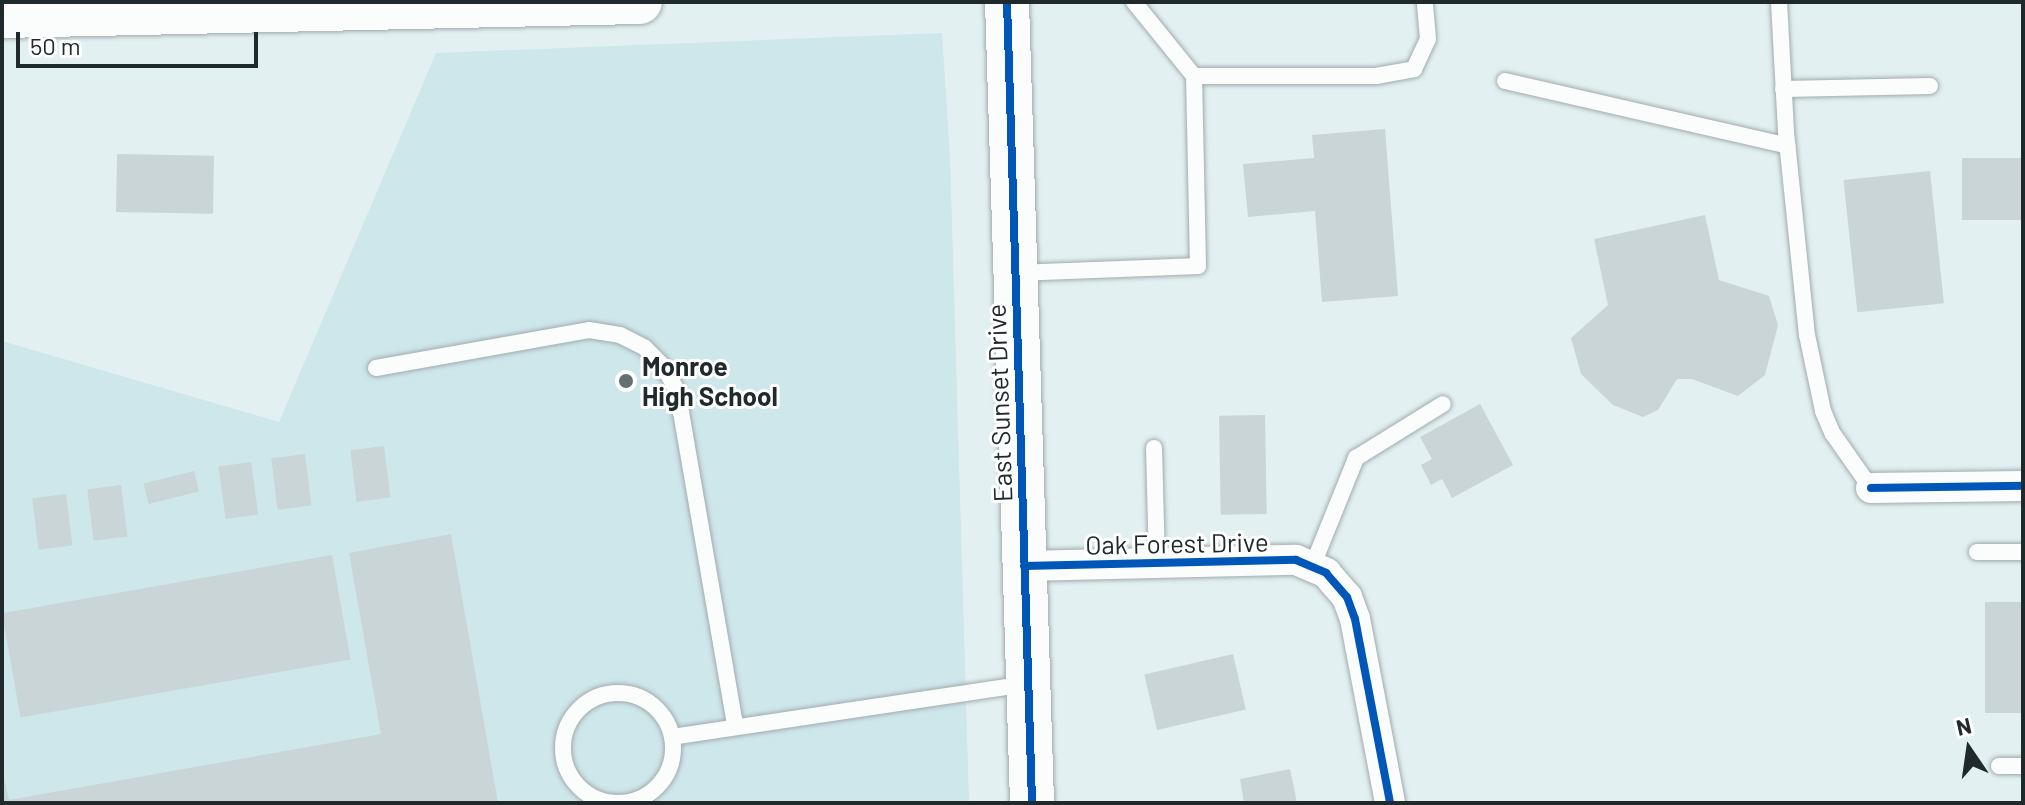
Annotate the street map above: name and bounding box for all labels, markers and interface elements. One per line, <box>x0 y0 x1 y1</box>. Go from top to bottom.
scale bar <box>20 16 262 66</box>
text: 50 m <box>30 31 81 60</box>
street label: East Sunset Drive <box>980 303 1018 503</box>
place label: Monroe High School <box>642 350 778 412</box>
marker: Monroe High School <box>617 372 635 390</box>
street label: Oak Forest Drive <box>1085 526 1269 560</box>
north arrow <box>1929 709 2009 789</box>
text: N <box>1954 711 1974 740</box>

